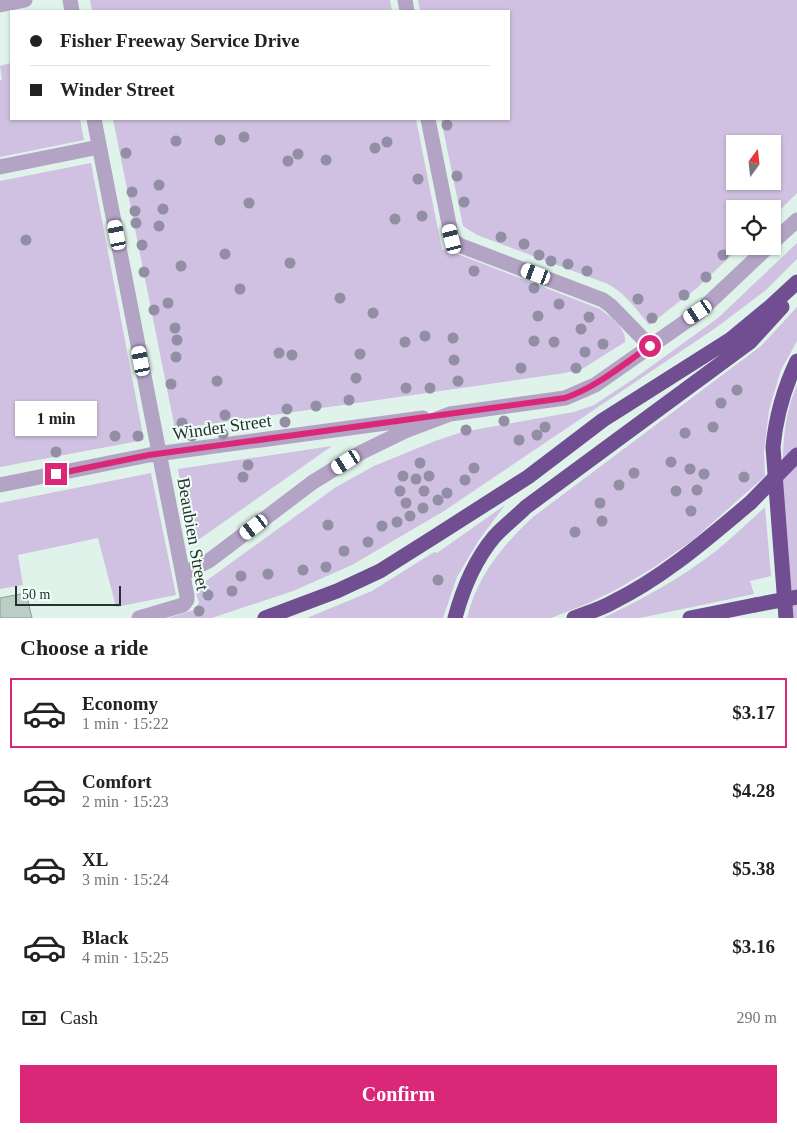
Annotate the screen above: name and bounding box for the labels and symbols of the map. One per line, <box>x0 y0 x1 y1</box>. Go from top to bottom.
north arrow <box>726 135 781 190</box>
car <box>106 219 127 251</box>
car <box>441 223 462 255</box>
car <box>519 262 552 286</box>
car <box>681 297 714 327</box>
route start <box>639 335 661 357</box>
car <box>130 345 151 377</box>
callout: 1 min <box>15 402 97 436</box>
street label: Winder Street <box>171 410 273 444</box>
car <box>329 448 362 476</box>
route end <box>45 463 67 485</box>
street label: Beaubien Street <box>173 476 213 592</box>
car <box>237 512 270 542</box>
scale bar <box>15 583 121 606</box>

